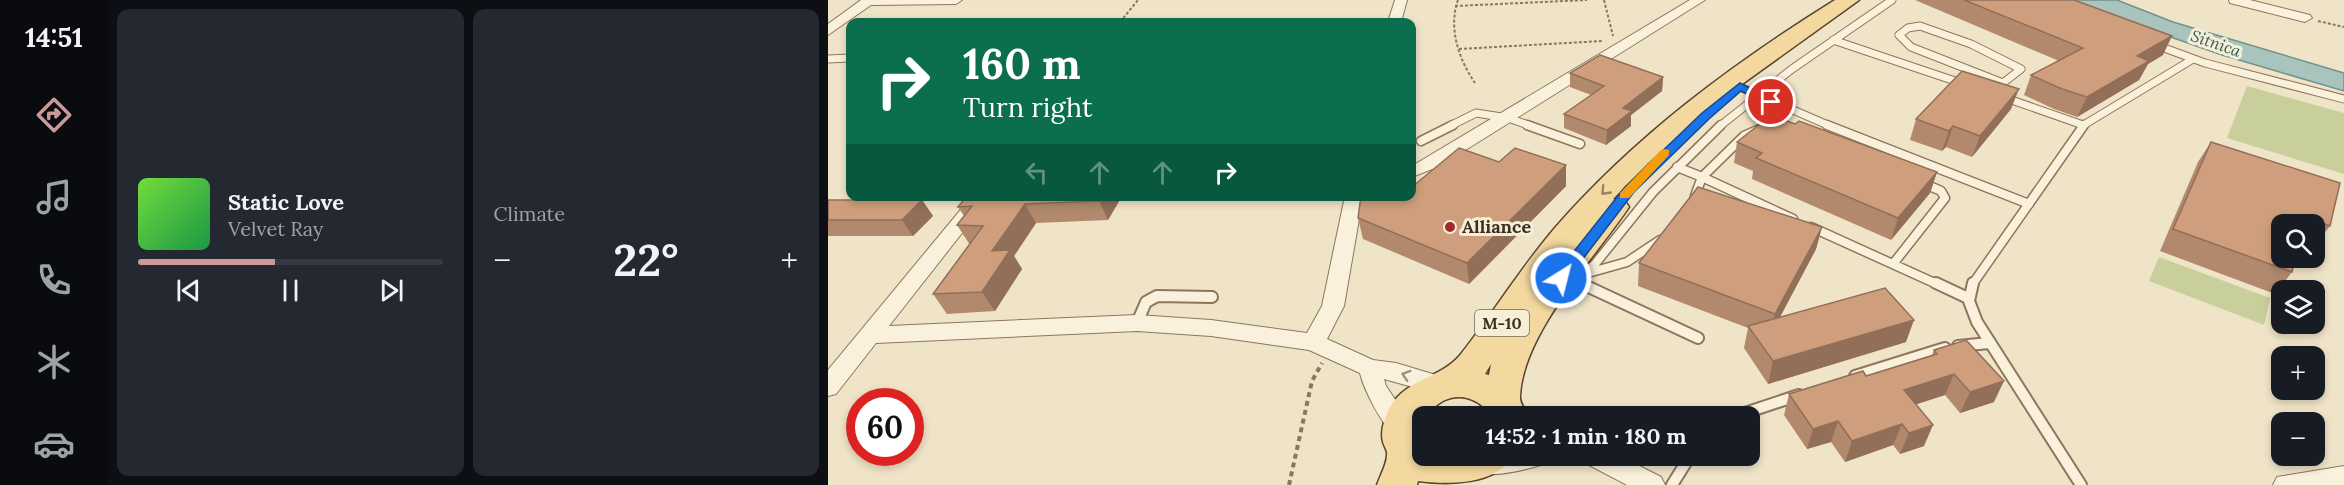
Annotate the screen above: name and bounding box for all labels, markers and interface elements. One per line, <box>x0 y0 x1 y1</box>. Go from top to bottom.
text: 14:51 <box>25 20 83 54</box>
water label: Sitnica <box>2188 25 2244 61</box>
text: 160 m <box>963 37 1081 91</box>
icon: right <box>864 42 942 120</box>
pin <box>1745 76 1796 127</box>
icon: arrive <box>1754 85 1787 118</box>
text: Turn right <box>963 90 1092 124</box>
icon: directions <box>33 94 75 136</box>
icon: left <box>1020 156 1053 189</box>
icon: ahead <box>1083 156 1116 189</box>
icon: ahead <box>1146 156 1179 189</box>
icon: right <box>1209 156 1242 189</box>
icon: music <box>33 176 75 218</box>
one-way arrow <box>1601 184 1612 194</box>
text: Static Love <box>228 188 344 216</box>
text: Climate <box>494 201 565 226</box>
map controls <box>2271 214 2325 466</box>
button: search <box>2271 214 2325 268</box>
place label: Alliance <box>1462 215 1531 238</box>
text: Velvet Ray <box>228 216 323 241</box>
marker: Alliance <box>1443 220 1457 234</box>
text: 22° <box>613 231 678 288</box>
text: − <box>494 239 511 281</box>
text: + <box>780 239 798 281</box>
position arrow <box>1529 246 1593 310</box>
icon: phone <box>33 259 75 301</box>
icon: previous <box>172 274 205 307</box>
icon: pause <box>274 274 307 307</box>
icon: next <box>375 274 408 307</box>
button: layers <box>2271 280 2325 334</box>
road number: M-10 <box>1475 310 1529 336</box>
icon: climate <box>33 341 75 383</box>
button: + <box>2271 346 2325 400</box>
one-way arrow <box>1401 370 1412 382</box>
speed limit sign: 60 <box>846 388 924 466</box>
button: − <box>2271 412 2325 466</box>
text: 14:52 · 1 min · 180 m <box>1486 422 1686 450</box>
icon: car <box>33 423 75 465</box>

